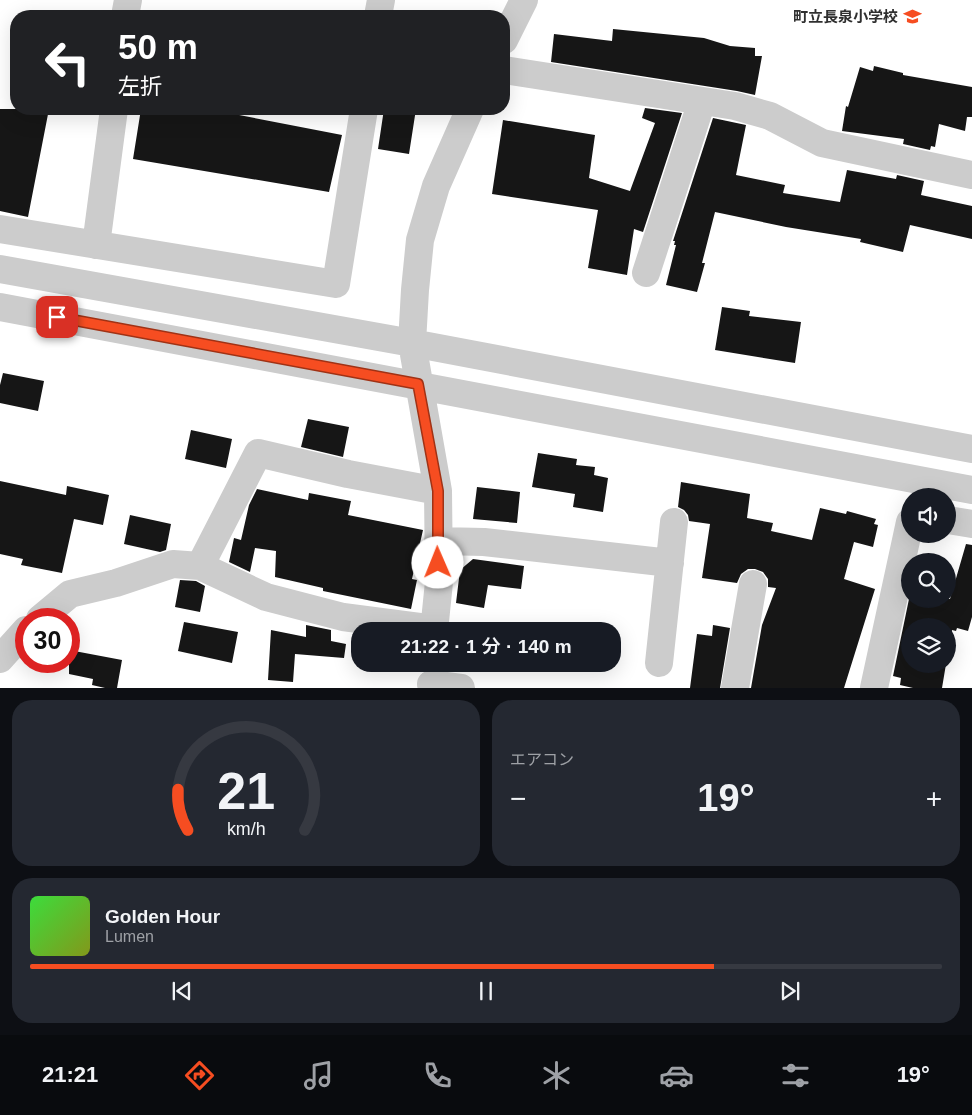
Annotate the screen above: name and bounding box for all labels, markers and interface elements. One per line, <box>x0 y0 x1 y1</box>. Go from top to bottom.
school or university icon: 町立長泉小学校 <box>902 6 922 26</box>
place label: 町立長泉小学校 <box>793 8 898 25</box>
text: 50 m <box>118 27 198 66</box>
icon: left <box>35 30 100 95</box>
text: 左折 <box>118 74 162 99</box>
pin <box>36 296 78 338</box>
icon: arrive <box>43 303 71 331</box>
map controls <box>901 488 956 673</box>
button: sound <box>901 488 956 543</box>
position arrow <box>411 536 463 588</box>
button: search <box>901 553 956 608</box>
speed limit sign: 30 <box>15 608 80 673</box>
button: layers <box>901 618 956 673</box>
text: 21:22 · 1 分 · 140 m <box>400 636 572 657</box>
text: エアコン <box>510 751 574 768</box>
text: 21 <box>217 762 275 820</box>
text: 19° <box>697 777 755 819</box>
text: − <box>510 783 526 814</box>
text: + <box>926 783 942 814</box>
text: km/h <box>227 819 265 839</box>
text: Golden Hour <box>105 906 220 927</box>
text: Lumen <box>105 928 154 945</box>
icon: previous <box>168 977 196 1005</box>
icon: pause <box>472 977 500 1005</box>
icon: next <box>776 977 804 1005</box>
icon: directions <box>182 1058 217 1093</box>
icon: music <box>301 1058 336 1093</box>
icon: phone <box>420 1058 455 1093</box>
icon: climate <box>539 1058 574 1093</box>
icon: car <box>659 1058 694 1093</box>
icon: filters <box>778 1058 813 1093</box>
text: 21:21 <box>42 1062 98 1087</box>
text: 19° <box>897 1062 930 1087</box>

